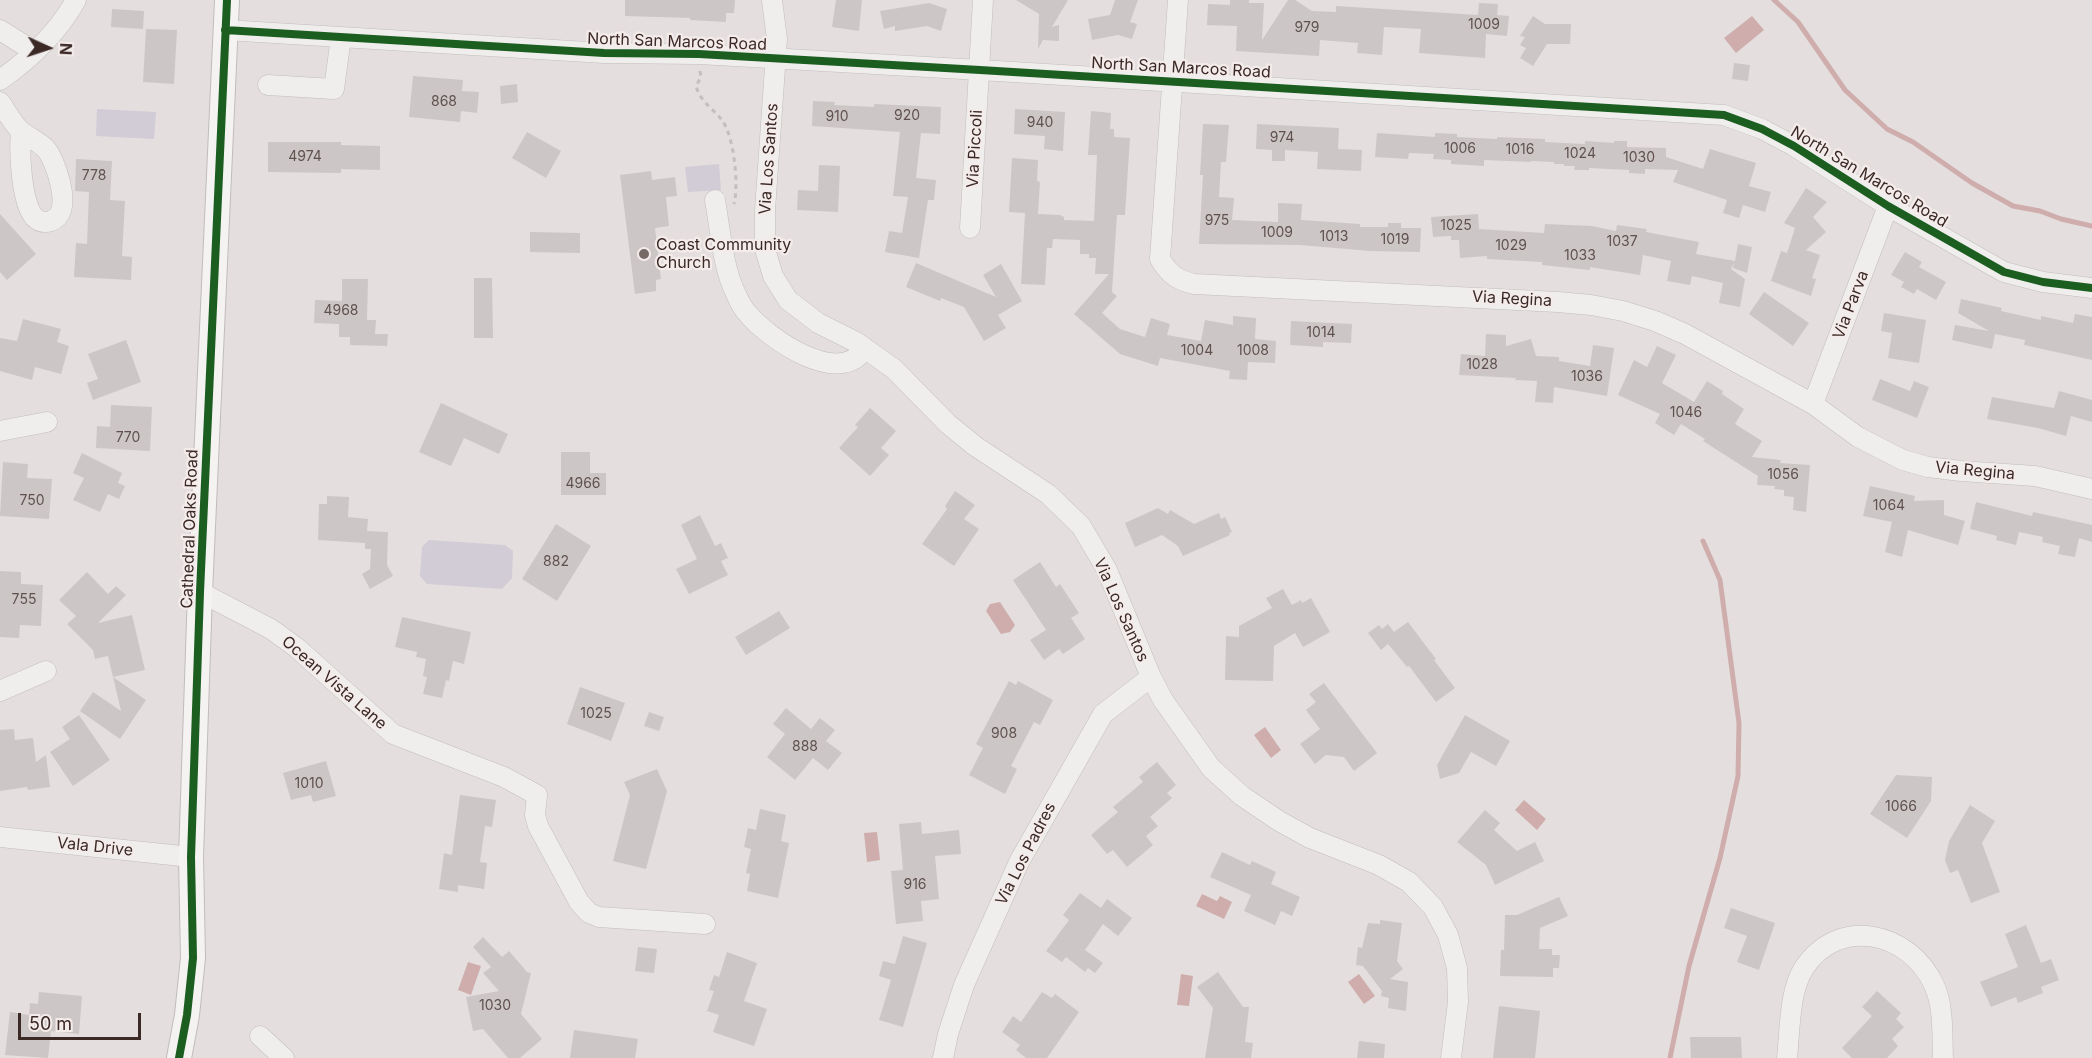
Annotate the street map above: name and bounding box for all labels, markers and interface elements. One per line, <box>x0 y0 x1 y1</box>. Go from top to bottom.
house number: 1009 <box>1468 17 1500 33</box>
north arrow <box>18 18 78 78</box>
house number: 979 <box>1295 20 1319 36</box>
street label: North San Marcos Road <box>587 29 767 55</box>
text: N <box>56 42 76 56</box>
street label: North San Marcos Road <box>1091 54 1271 82</box>
house number: 868 <box>431 94 457 110</box>
street label: Via Los Santos <box>756 103 782 215</box>
house number: 920 <box>894 108 920 124</box>
house number: 910 <box>825 109 849 125</box>
street label: Via Piccoli <box>963 109 987 189</box>
house number: 940 <box>1027 115 1053 131</box>
street label: North San Marcos Road <box>1787 122 1951 232</box>
house number: 974 <box>1270 130 1294 146</box>
house number: 1006 <box>1444 141 1476 157</box>
house number: 1016 <box>1506 142 1534 158</box>
house number: 1024 <box>1564 146 1596 162</box>
house number: 4974 <box>288 149 322 165</box>
house number: 1030 <box>1623 150 1655 166</box>
house number: 778 <box>82 168 106 184</box>
house number: 975 <box>1205 213 1229 229</box>
house number: 1025 <box>1440 218 1472 234</box>
house number: 1009 <box>1261 225 1293 241</box>
house number: 1013 <box>1320 229 1348 245</box>
house number: 1019 <box>1381 232 1409 248</box>
house number: 1037 <box>1606 234 1638 250</box>
place label: Coast Community Church <box>656 235 791 273</box>
house number: 1029 <box>1495 238 1527 254</box>
marker: Coast Community Church <box>637 247 651 261</box>
house number: 1033 <box>1564 248 1596 264</box>
street label: Via Parva <box>1829 268 1873 342</box>
street label: Via Regina <box>1472 287 1552 311</box>
house number: 4968 <box>323 303 359 319</box>
house number: 1014 <box>1306 325 1336 341</box>
house number: 1004 <box>1181 343 1213 359</box>
house number: 1008 <box>1237 343 1269 359</box>
house number: 1028 <box>1466 357 1498 373</box>
house number: 1036 <box>1571 369 1603 385</box>
house number: 1046 <box>1670 405 1702 421</box>
house number: 770 <box>116 430 140 446</box>
street label: Cathedral Oaks Road <box>178 449 202 609</box>
street label: Via Regina <box>1934 458 2016 484</box>
house number: 1056 <box>1767 467 1799 483</box>
house number: 4966 <box>565 476 601 492</box>
house number: 750 <box>19 493 45 509</box>
house number: 1064 <box>1873 498 1905 514</box>
house number: 882 <box>543 554 569 570</box>
street label: Via Los Santos <box>1089 555 1153 665</box>
house number: 755 <box>12 592 36 608</box>
street label: Ocean Vista Lane <box>278 632 390 734</box>
house number: 1025 <box>580 706 612 722</box>
house number: 908 <box>991 726 1017 742</box>
house number: 888 <box>792 739 818 755</box>
house number: 1010 <box>294 776 324 792</box>
house number: 1066 <box>1885 799 1917 815</box>
street label: Via Los Padres <box>992 800 1060 908</box>
street label: Vala Drive <box>56 833 134 861</box>
house number: 916 <box>903 877 927 893</box>
house number: 1030 <box>479 998 511 1014</box>
scale bar <box>21 1001 144 1039</box>
text: 50 m <box>29 1013 72 1034</box>

